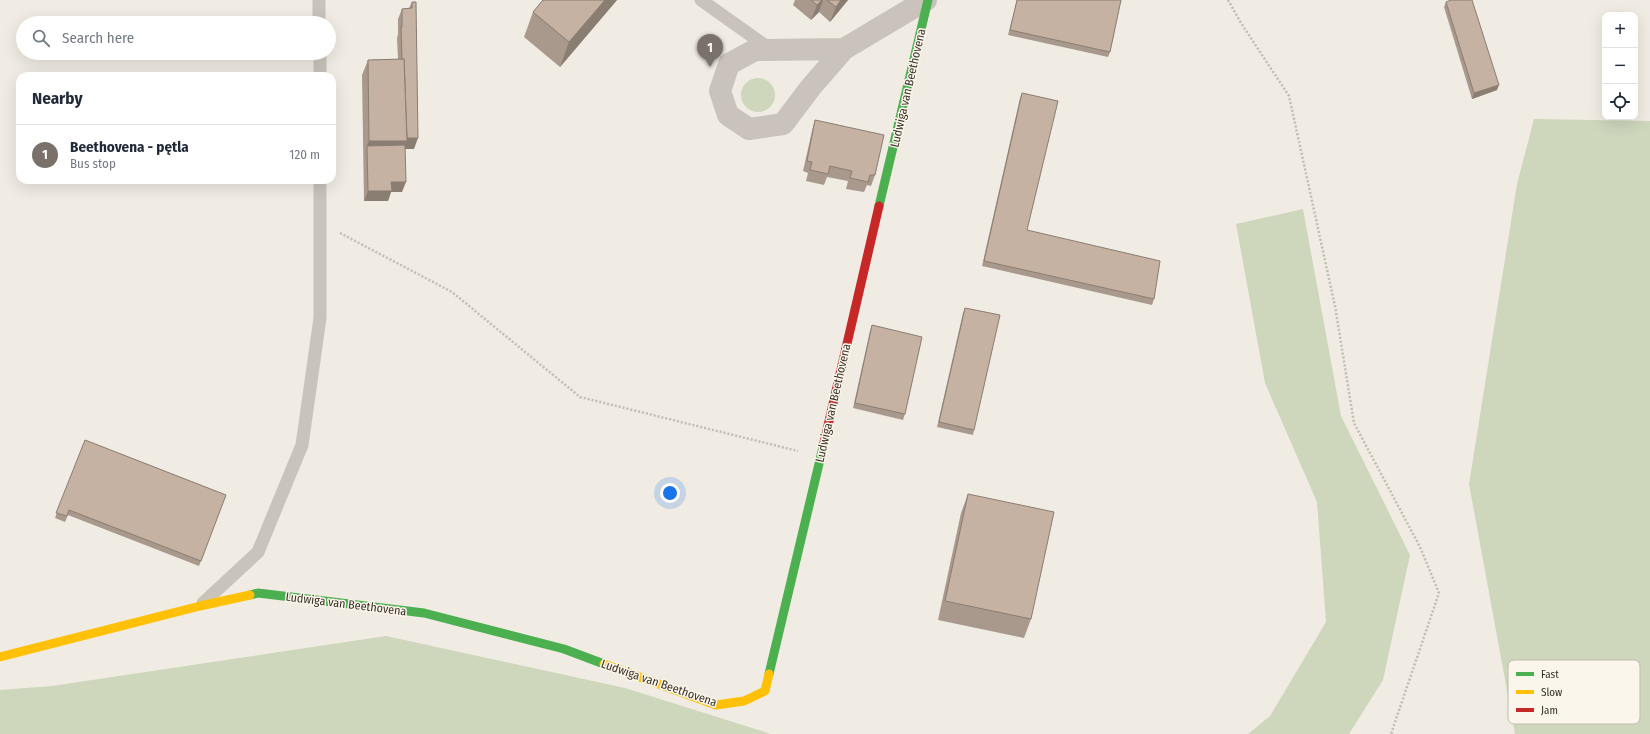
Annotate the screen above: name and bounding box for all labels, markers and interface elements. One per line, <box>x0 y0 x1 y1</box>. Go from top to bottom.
map controls <box>1602 12 1638 120</box>
button: + <box>1602 12 1638 48</box>
search box <box>16 16 336 60</box>
icon: search <box>30 27 52 49</box>
street label: Ludwiga van Beethovena <box>888 27 928 149</box>
text: Search here <box>62 29 134 47</box>
pin: 1 <box>697 34 723 67</box>
button: − <box>1602 48 1638 84</box>
button: locate <box>1602 84 1638 120</box>
text: Nearby <box>32 88 83 109</box>
text: Beethovena - pętla <box>70 138 189 156</box>
text: 1 <box>42 147 48 162</box>
text: 120 m <box>289 147 320 162</box>
text: Bus stop <box>70 156 116 171</box>
street label: Ludwiga van Beethovena <box>813 342 853 464</box>
your location <box>660 483 680 503</box>
street label: Ludwiga van Beethovena <box>285 590 407 618</box>
street label: Ludwiga van Beethovena <box>599 657 719 709</box>
legend <box>1508 660 1640 724</box>
text: Fast <box>1541 668 1559 681</box>
text: Slow <box>1541 686 1562 699</box>
text: Jam <box>1541 704 1558 717</box>

